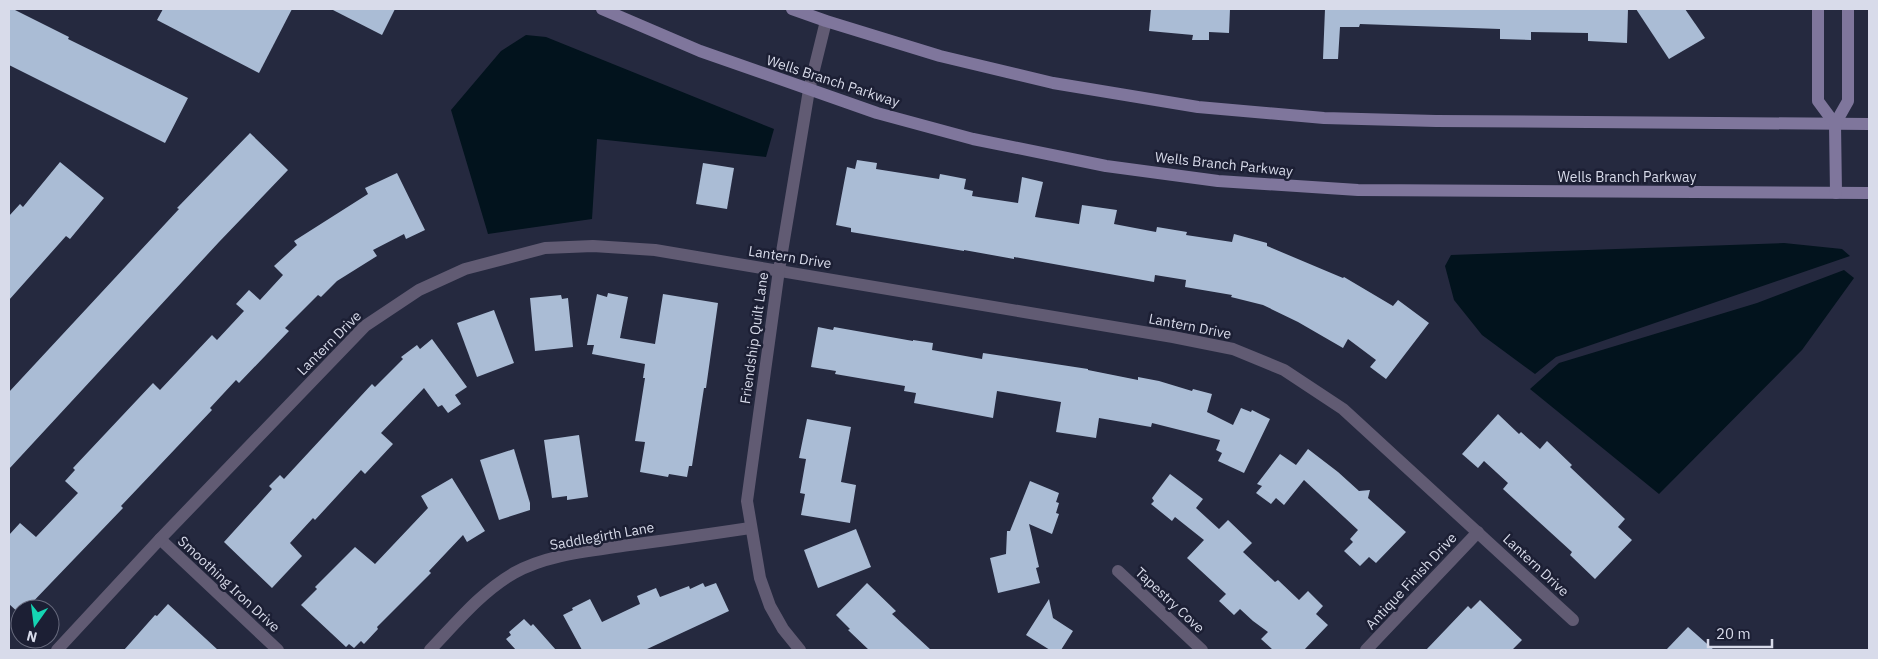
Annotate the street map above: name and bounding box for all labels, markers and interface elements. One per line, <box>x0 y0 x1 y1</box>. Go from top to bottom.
street label: Wells Branch Parkway <box>764 51 902 111</box>
street label: Wells Branch Parkway <box>1154 148 1294 180</box>
street label: Wells Branch Parkway <box>1558 168 1696 186</box>
street label: Lantern Drive <box>747 242 833 272</box>
street label: Friendship Quilt Lane <box>736 271 772 405</box>
street label: Lantern Drive <box>293 307 365 379</box>
street label: Lantern Drive <box>1147 309 1233 343</box>
street label: Saddlegirth Lane <box>548 518 656 554</box>
street label: Antique Finish Drive <box>1362 529 1461 633</box>
street label: Lantern Drive <box>1499 530 1573 600</box>
street label: Smoothing Iron Drive <box>174 532 284 636</box>
street label: Tapestry Cove <box>1132 563 1209 637</box>
north arrow <box>10 599 60 649</box>
scale bar <box>1708 616 1772 648</box>
text: 20 m <box>1716 624 1751 643</box>
text: N <box>25 627 39 647</box>

